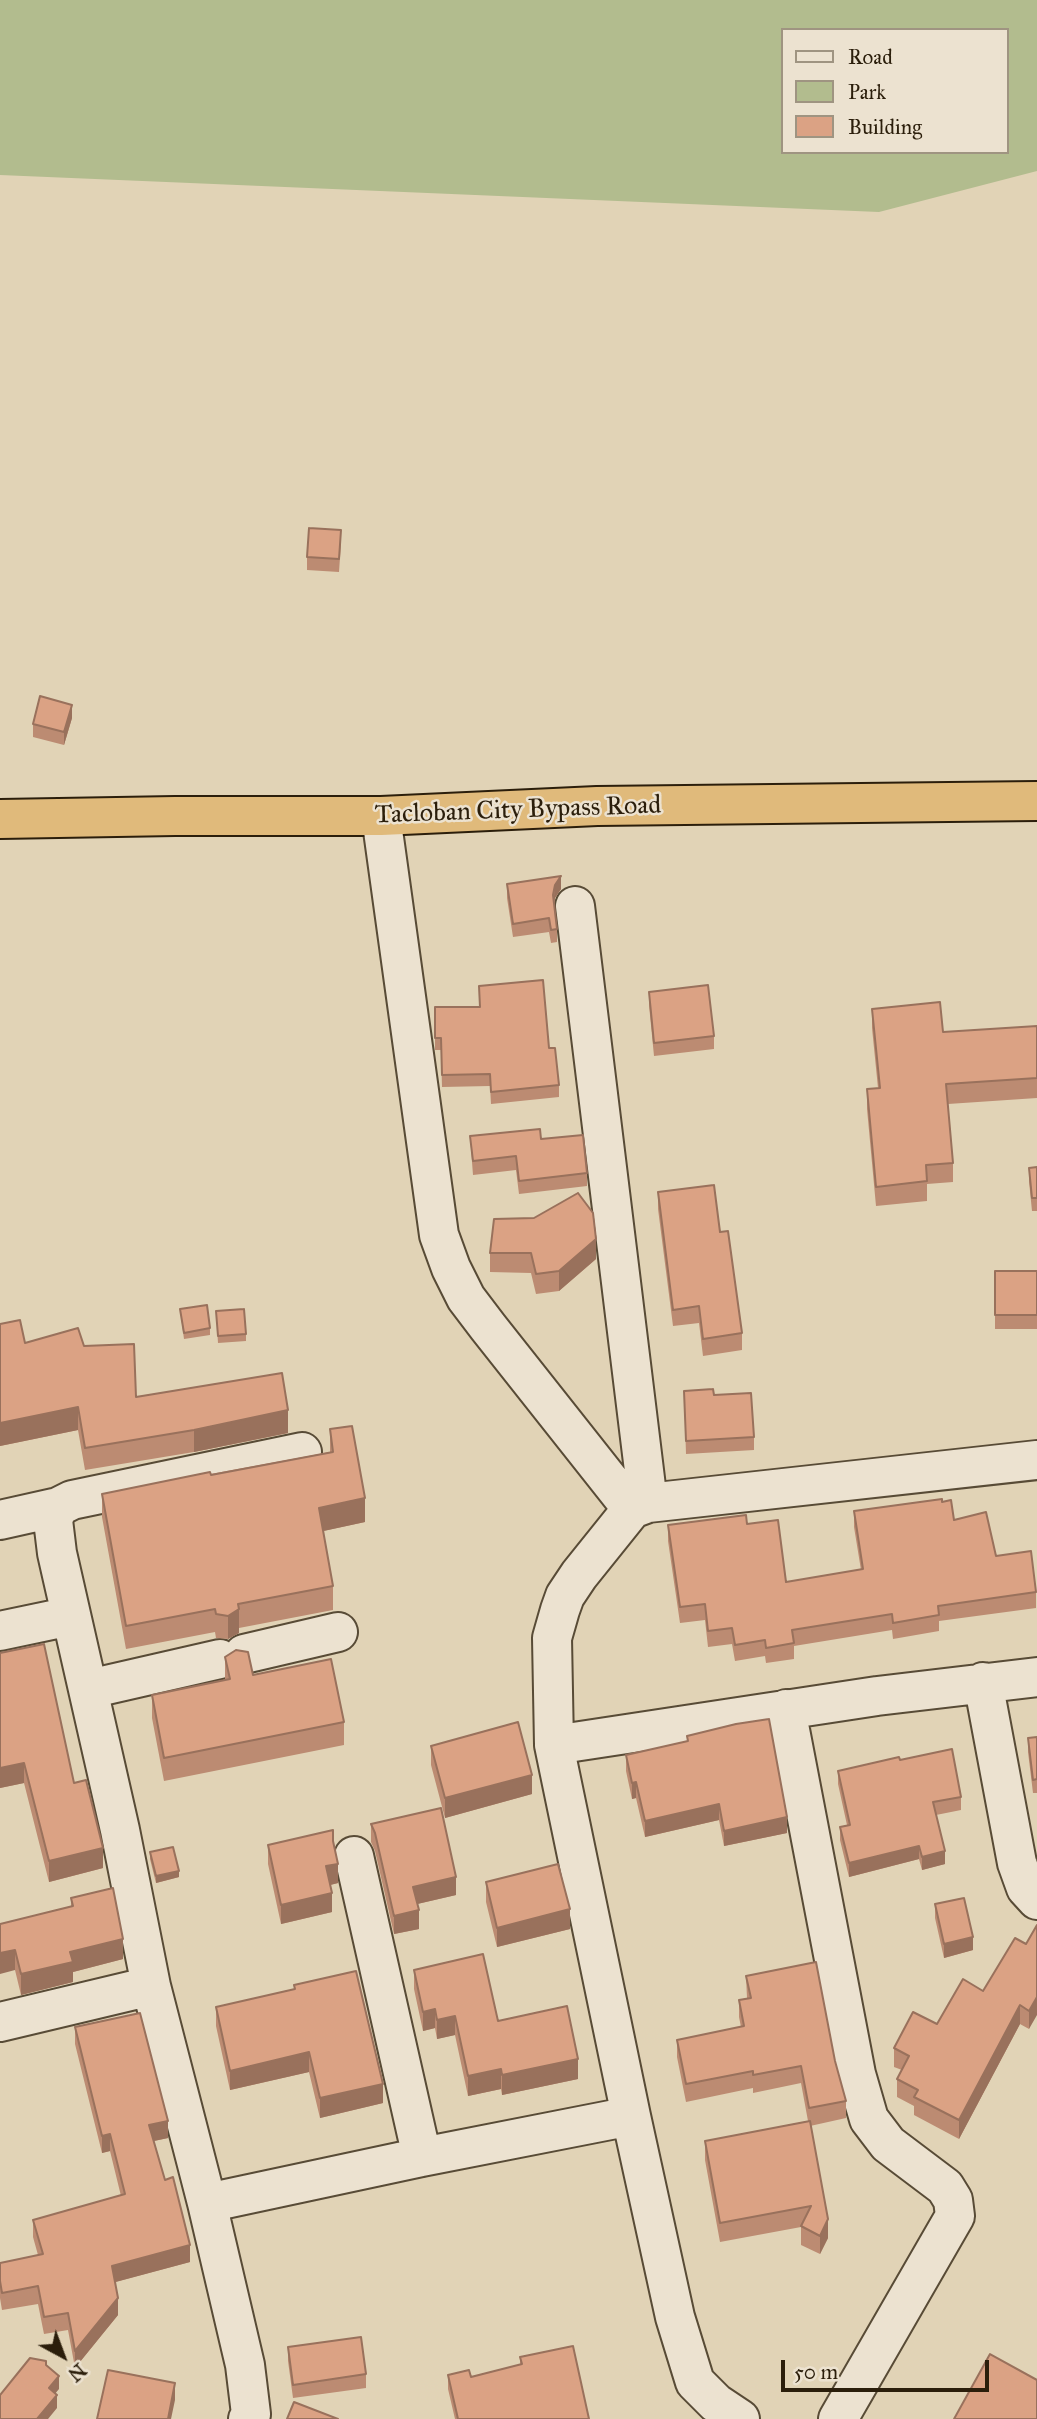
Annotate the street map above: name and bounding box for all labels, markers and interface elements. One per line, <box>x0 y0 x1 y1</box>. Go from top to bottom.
legend <box>782 28 1009 154</box>
text: Road <box>848 44 893 70</box>
text: Park <box>848 79 886 105</box>
text: Building <box>848 114 922 140</box>
street label: Tacloban City Bypass Road <box>374 790 662 832</box>
north arrow <box>28 2321 98 2391</box>
scale bar <box>785 2346 993 2390</box>
text: N <box>63 2358 91 2386</box>
text: 50 m <box>794 2359 838 2385</box>

